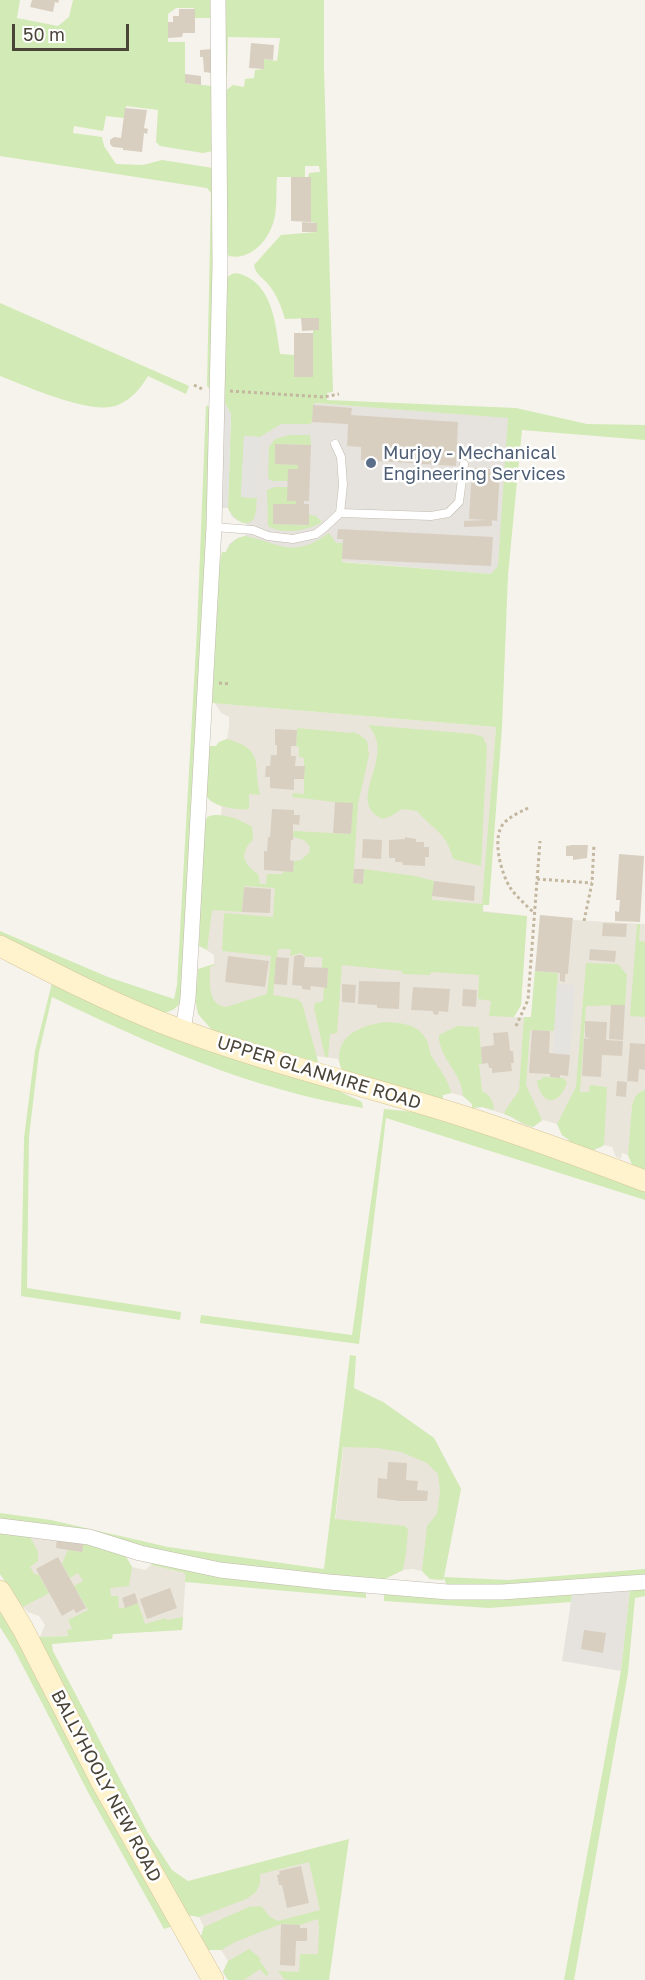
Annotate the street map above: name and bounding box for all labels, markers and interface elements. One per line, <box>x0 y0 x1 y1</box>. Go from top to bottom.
scale bar <box>15 12 132 50</box>
text: 50 m <box>23 23 65 45</box>
place label: Murjoy - Mechanical Engineering Services <box>383 442 566 484</box>
marker: Murjoy - Mechanical Engineering Services <box>364 456 378 470</box>
street label: UPPER GLANMIRE ROAD <box>214 1032 424 1114</box>
street label: BALLYHOOLY NEW ROAD <box>46 1686 166 1886</box>

